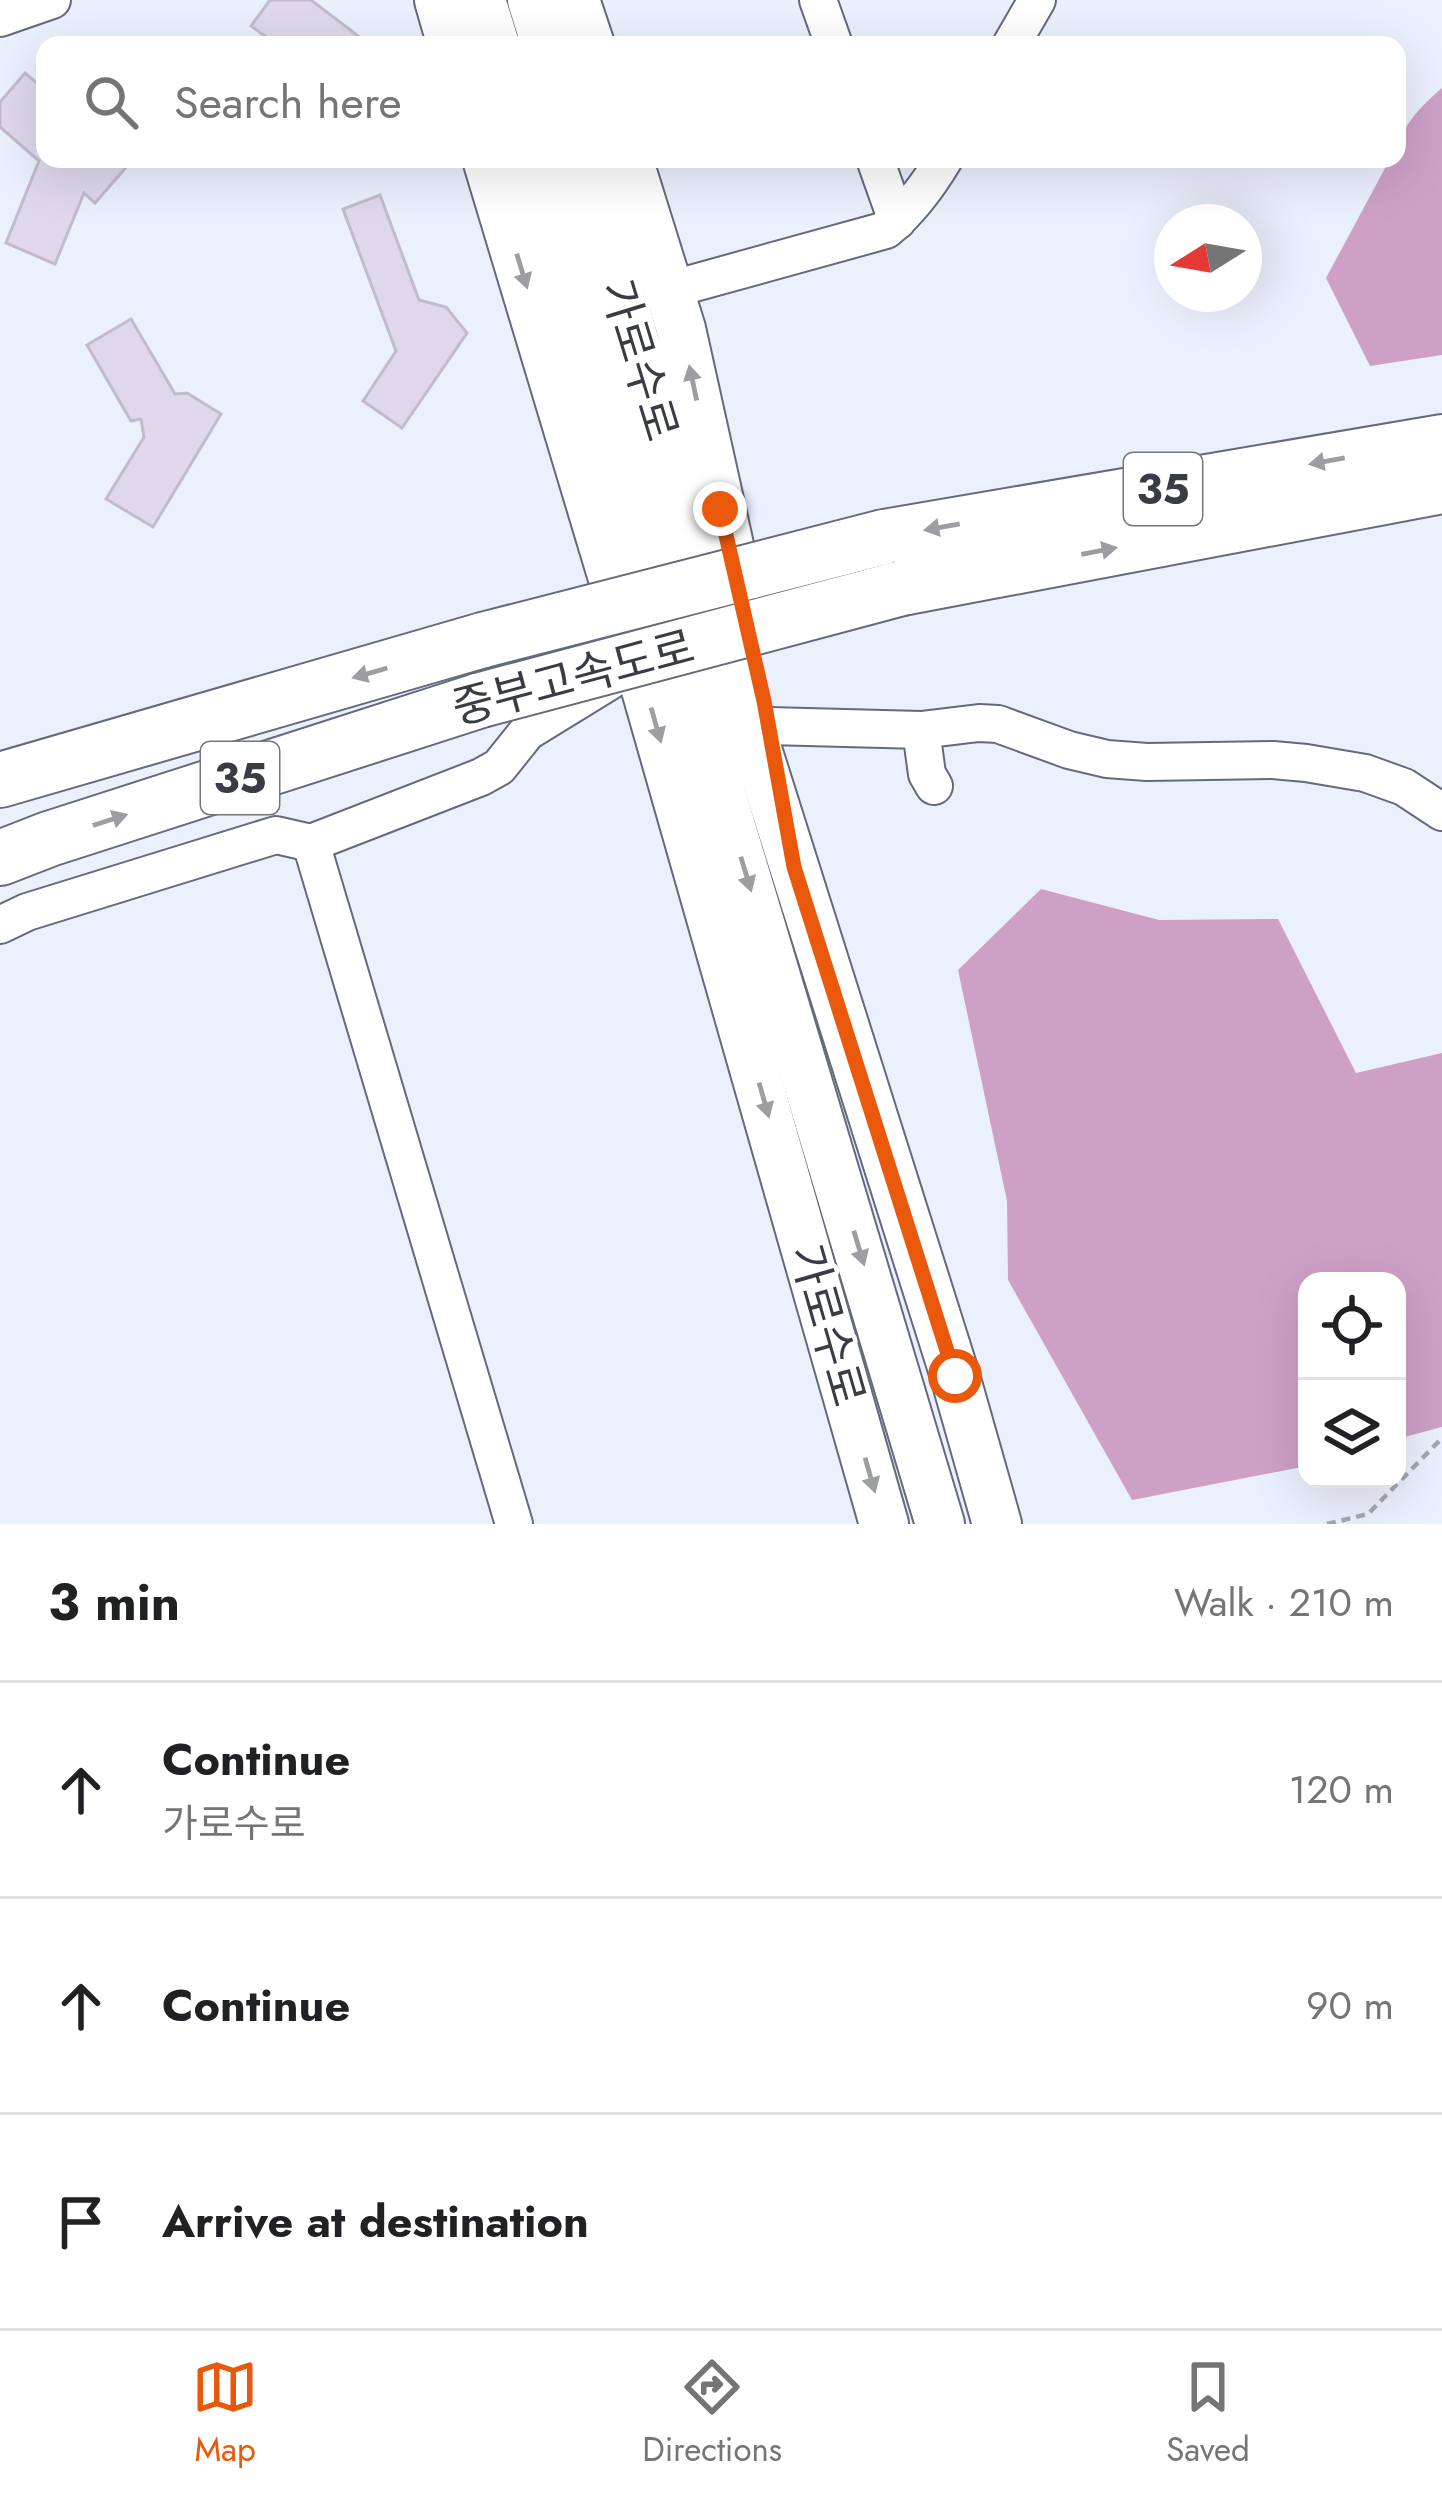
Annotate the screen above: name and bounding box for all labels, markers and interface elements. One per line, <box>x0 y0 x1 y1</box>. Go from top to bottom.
search box <box>36 36 1406 168</box>
icon: search <box>78 69 144 135</box>
text: Search here <box>174 70 402 135</box>
north arrow <box>1154 204 1262 312</box>
one-way arrow <box>513 253 532 290</box>
street label: 가로수로 <box>584 271 695 449</box>
one-way arrow <box>682 363 701 401</box>
road number: 35 <box>1124 453 1202 525</box>
one-way arrow <box>1307 453 1345 471</box>
route end <box>693 482 747 536</box>
one-way arrow <box>923 519 961 537</box>
one-way arrow <box>1081 541 1119 560</box>
street label: 중부고속도로 <box>445 614 702 741</box>
one-way arrow <box>351 664 388 683</box>
one-way arrow <box>648 708 666 744</box>
road number: 35 <box>201 742 279 814</box>
one-way arrow <box>92 809 129 828</box>
one-way arrow <box>738 857 756 893</box>
one-way arrow <box>755 1082 774 1119</box>
one-way arrow <box>851 1230 869 1267</box>
street label: 가로수로 <box>773 1237 882 1414</box>
map controls <box>1298 1272 1406 1488</box>
button: locate <box>1298 1272 1406 1380</box>
route start <box>928 1349 982 1403</box>
button: layers <box>1298 1380 1406 1488</box>
one-way arrow <box>862 1457 881 1494</box>
text: 3 min <box>48 1565 180 1639</box>
text: Walk · 210 m <box>1174 1574 1394 1631</box>
text: Continue <box>162 1727 350 1792</box>
icon: ahead <box>48 1757 114 1823</box>
text: 120 m <box>1289 1761 1394 1818</box>
text: 가로수로 <box>162 1795 306 1852</box>
icon: ahead <box>48 1973 114 2039</box>
text: Continue <box>162 1973 350 2038</box>
text: 90 m <box>1306 1977 1394 2034</box>
icon: arrive <box>48 2189 114 2255</box>
text: Arrive at destination <box>162 2189 589 2254</box>
tab: Map <box>192 2354 258 2473</box>
tab: Directions <box>642 2354 782 2473</box>
tab: Saved <box>1166 2354 1250 2473</box>

